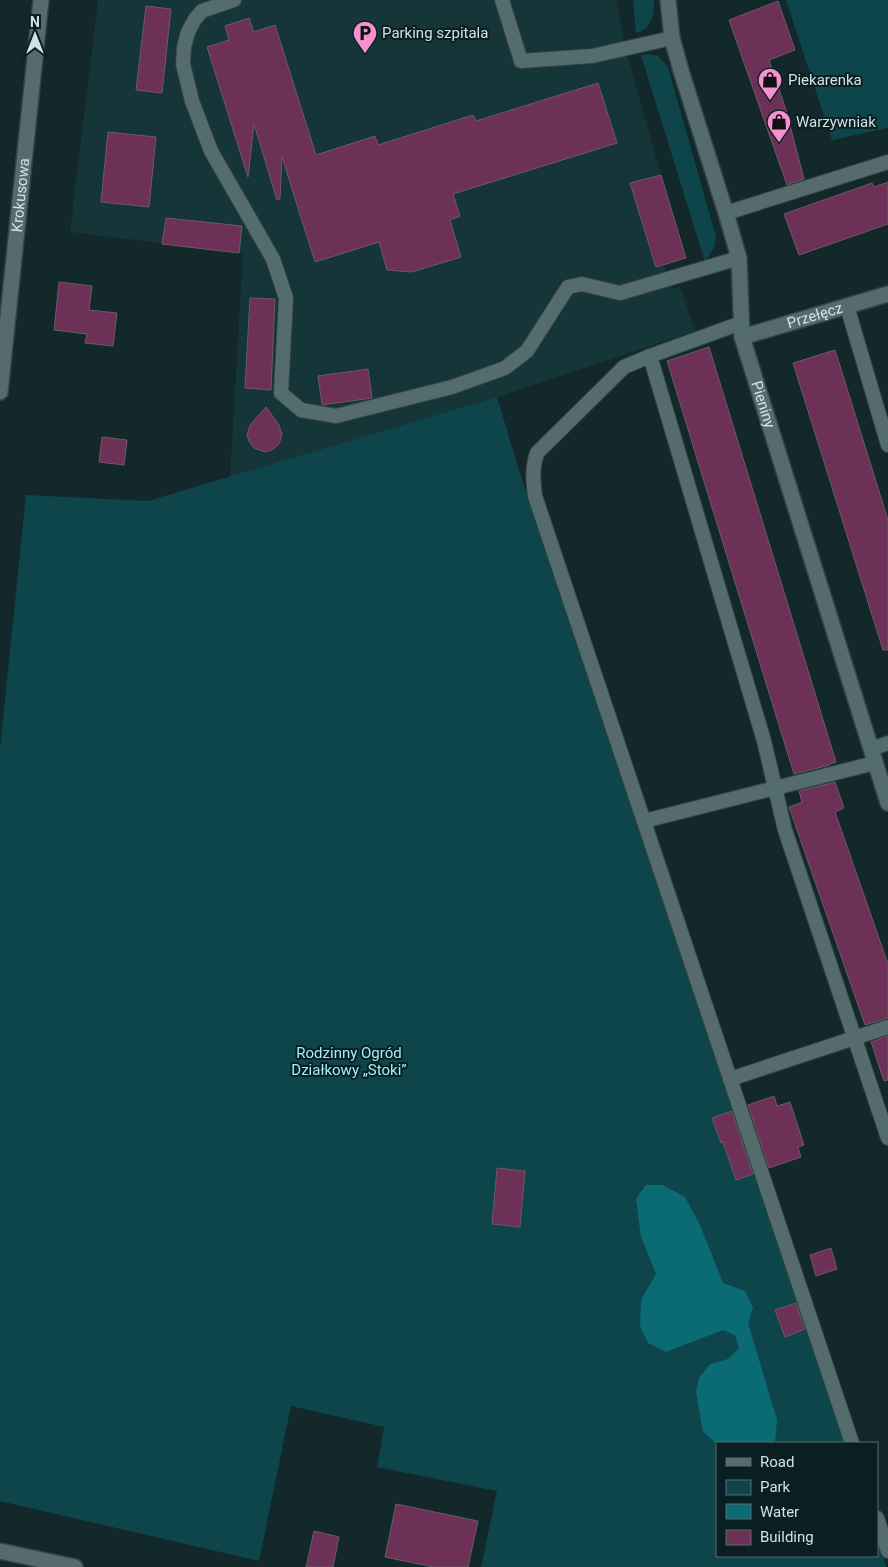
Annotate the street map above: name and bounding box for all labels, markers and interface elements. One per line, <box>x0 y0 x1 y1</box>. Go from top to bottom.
north arrow <box>10 10 60 60</box>
text: N <box>30 14 40 30</box>
parking icon: Parking szpitala <box>352 20 378 54</box>
place label: Parking szpitala <box>382 24 488 42</box>
shop icon: Piekarenka <box>757 67 783 101</box>
place label: Piekarenka <box>788 71 862 89</box>
shop icon: Warzywniak <box>766 109 792 143</box>
place label: Warzywniak <box>796 113 876 131</box>
street label: Krokusowa <box>8 157 33 233</box>
street label: Przełęcz <box>785 299 845 332</box>
street label: Pieniny <box>747 379 779 430</box>
park label: Rodzinny Ogród Działkowy „Stoki” <box>291 1044 407 1079</box>
legend <box>716 1442 878 1557</box>
text: Road <box>760 1453 794 1471</box>
text: Park <box>760 1478 791 1496</box>
text: Water <box>760 1503 799 1521</box>
text: Building <box>760 1528 814 1546</box>

